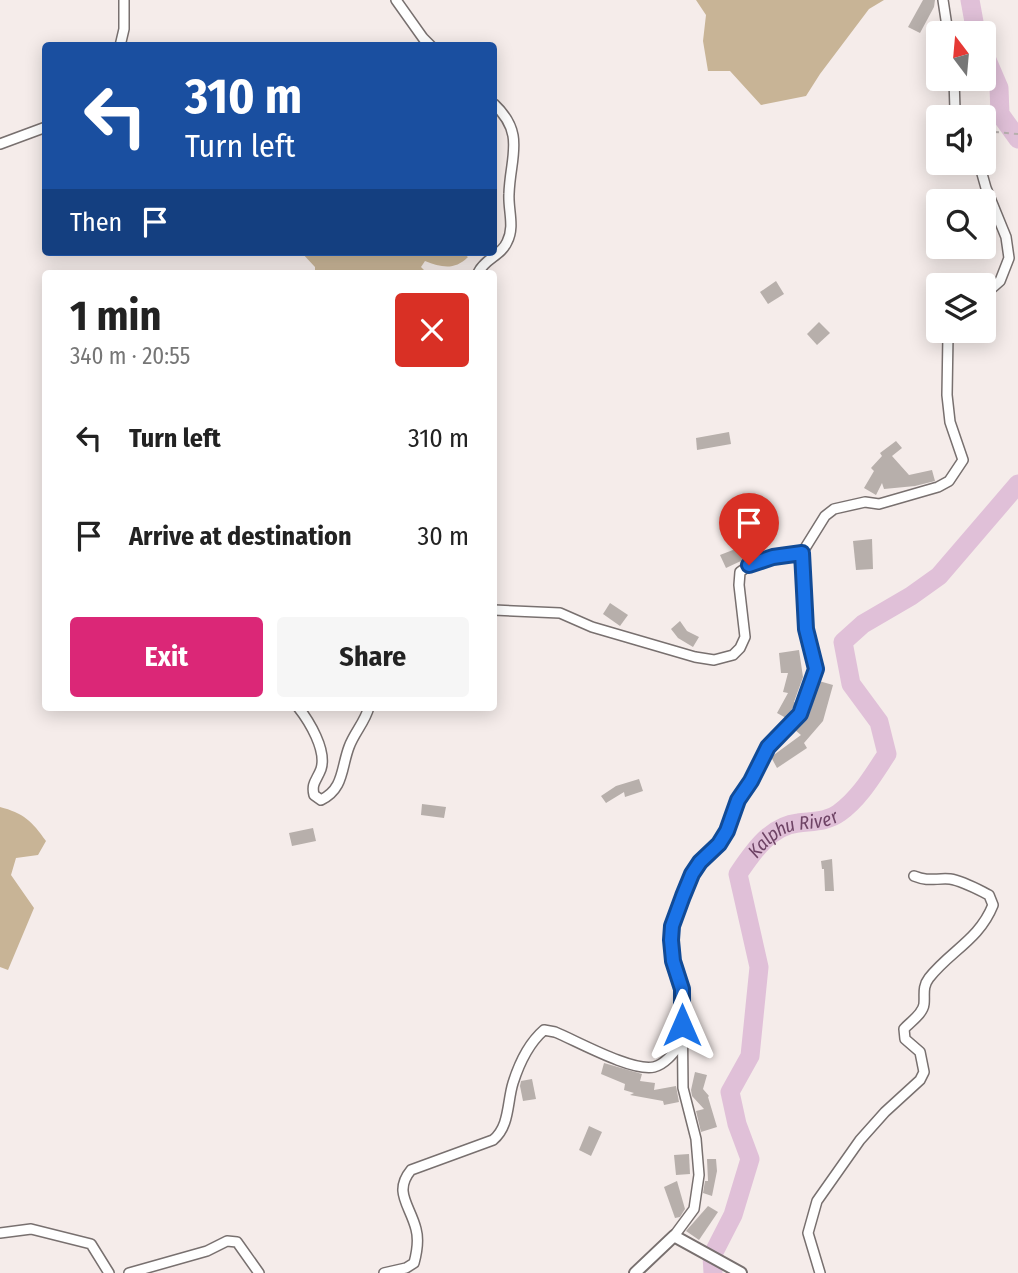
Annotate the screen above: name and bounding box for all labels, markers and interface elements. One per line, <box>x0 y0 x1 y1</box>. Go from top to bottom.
north arrow <box>926 21 996 91</box>
map controls <box>926 21 996 343</box>
text: 310 m <box>185 67 302 126</box>
icon: left <box>70 70 161 161</box>
button: sound <box>926 105 996 175</box>
text: Turn left <box>185 127 295 165</box>
button: search <box>926 189 996 259</box>
icon: arrive <box>136 203 174 241</box>
text: Then <box>70 207 122 238</box>
button: layers <box>926 273 996 343</box>
text: 1 min <box>70 291 161 341</box>
button: close <box>395 293 469 367</box>
text: 340 m · 20:55 <box>70 342 190 370</box>
icon: left <box>70 419 108 457</box>
text: Turn left <box>129 423 221 454</box>
text: 310 m <box>408 423 469 454</box>
pin <box>719 493 779 565</box>
icon: arrive <box>730 504 768 542</box>
icon: arrive <box>70 517 108 555</box>
text: Arrive at destination <box>129 521 352 552</box>
text: 30 m <box>418 521 469 552</box>
button: Exit <box>70 617 263 697</box>
button: Share <box>277 617 469 697</box>
water label: Kalphu River <box>742 804 843 862</box>
position arrow <box>645 988 719 1062</box>

